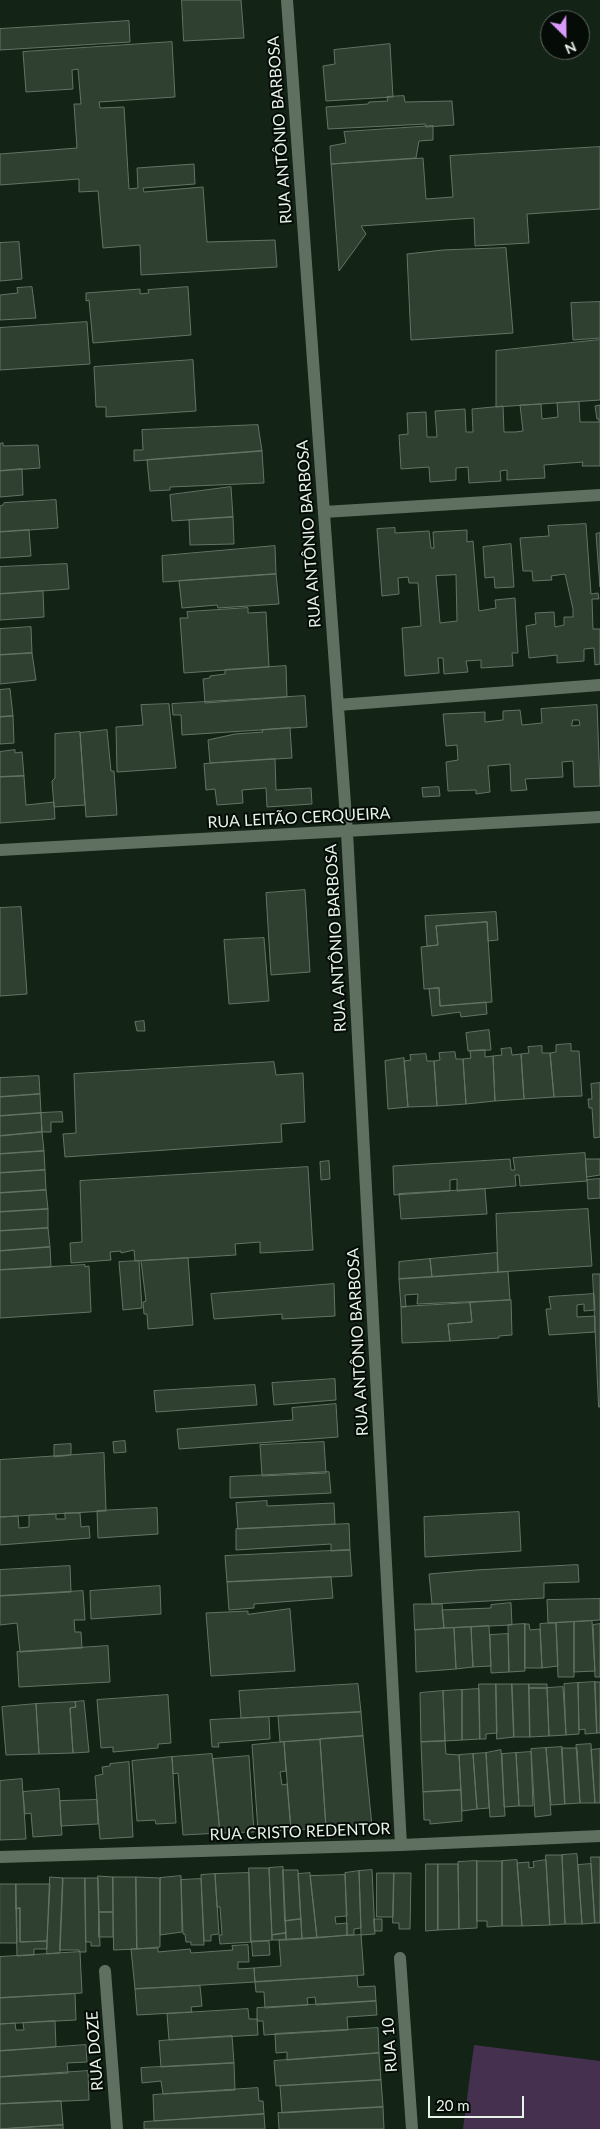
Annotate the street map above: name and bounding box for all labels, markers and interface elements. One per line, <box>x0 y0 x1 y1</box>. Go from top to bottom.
north arrow <box>540 10 590 60</box>
street label: RUA ANTÔNIO BARBOSA <box>264 35 296 225</box>
text: N <box>562 38 579 58</box>
street label: RUA ANTÔNIO BARBOSA <box>293 439 325 629</box>
street label: RUA LEITÃO CERQUEIRA <box>207 804 391 832</box>
street label: RUA ANTÔNIO BARBOSA <box>321 843 351 1033</box>
street label: RUA ANTÔNIO BARBOSA <box>343 1247 373 1437</box>
street label: RUA CRISTO REDENTOR <box>209 1819 391 1845</box>
street label: RUA DOZE <box>83 2010 107 2092</box>
street label: RUA 10 <box>379 2017 401 2073</box>
scale bar <box>430 2086 526 2118</box>
text: 20 m <box>436 2096 470 2114</box>

